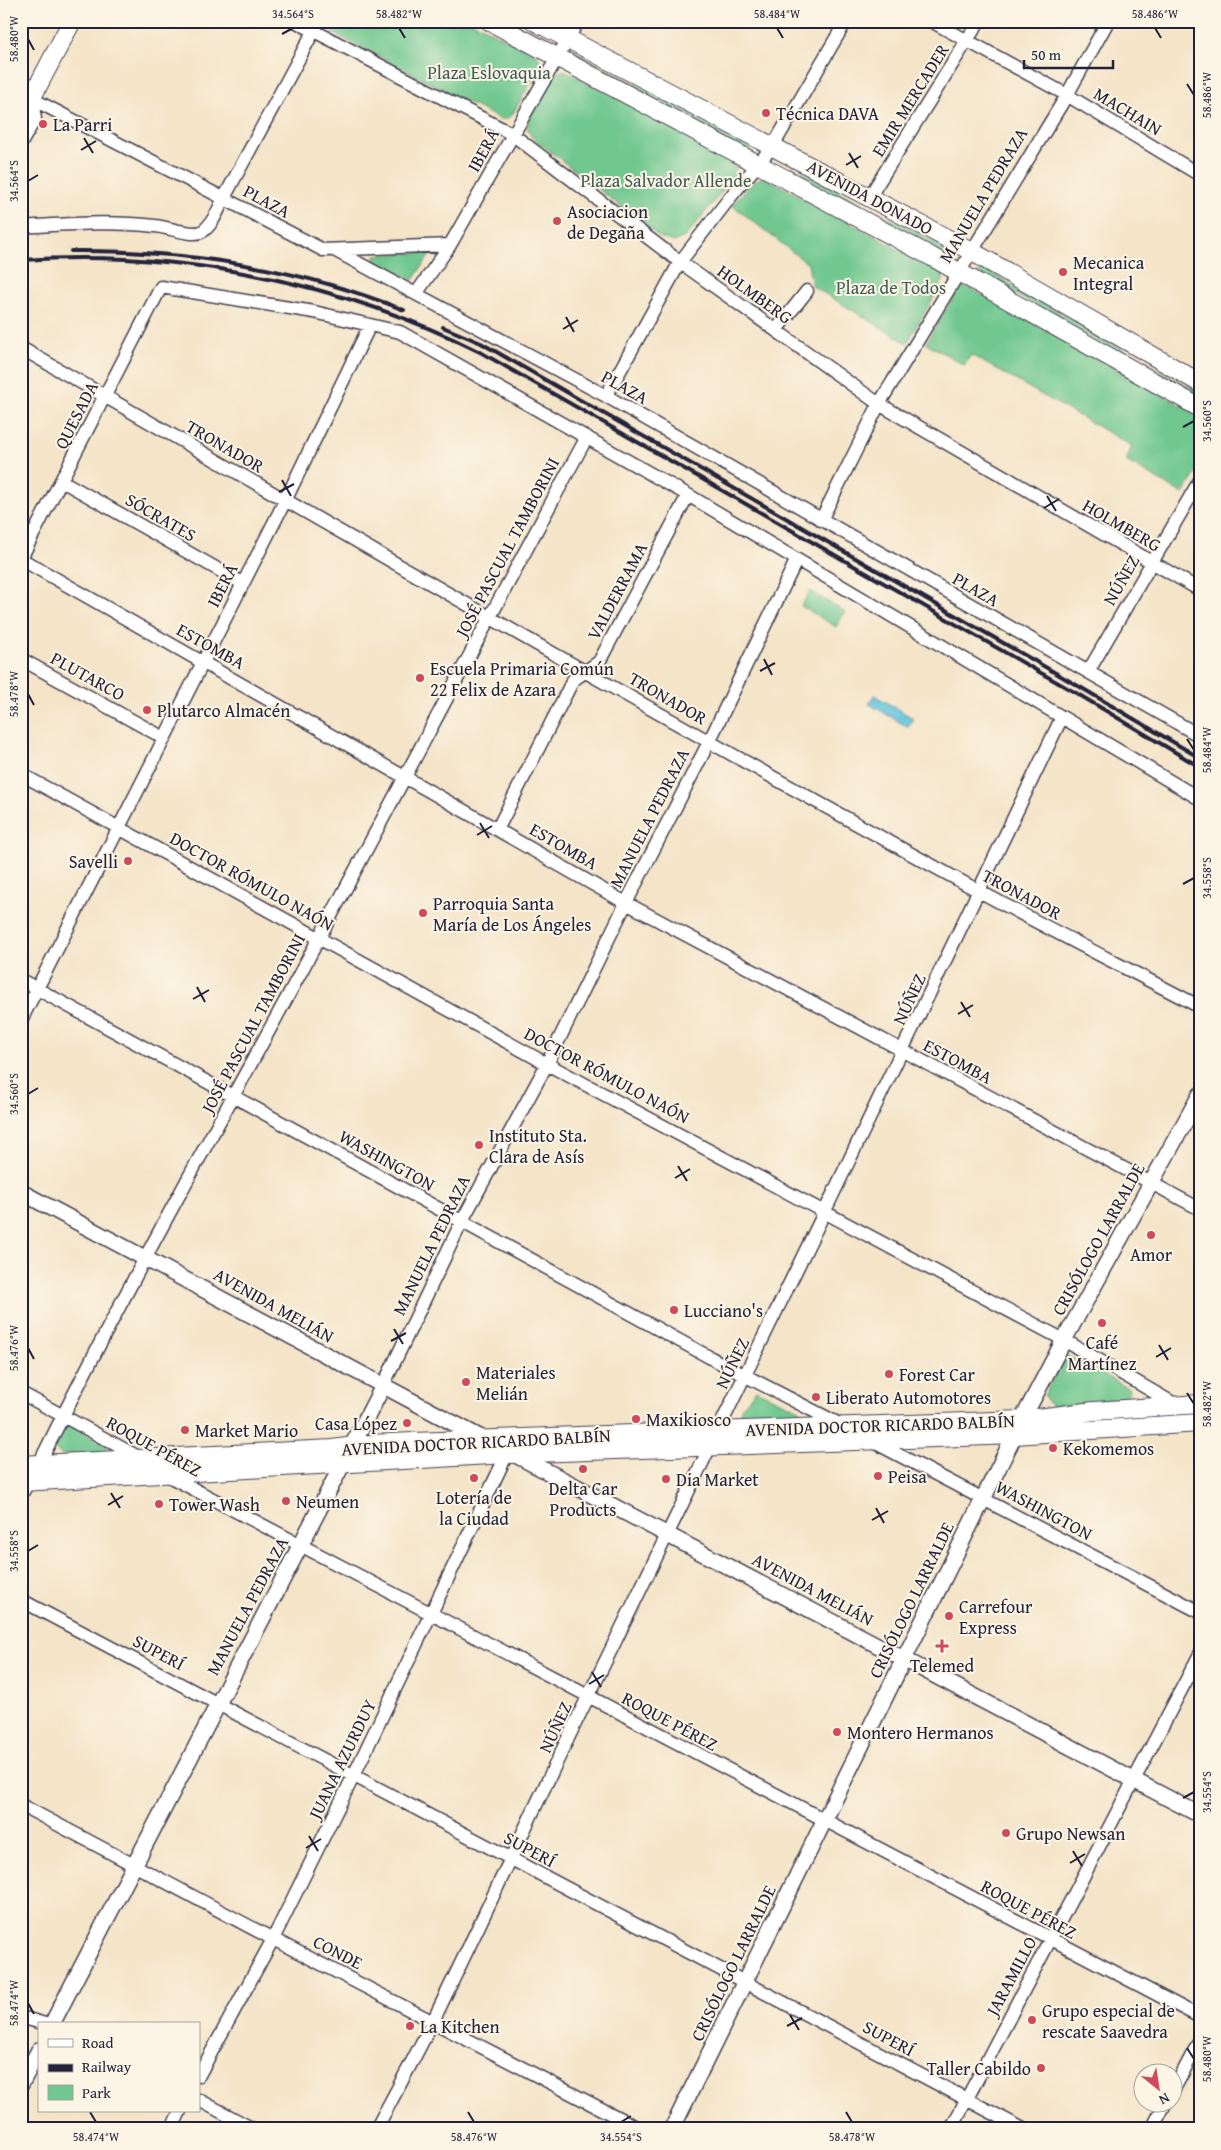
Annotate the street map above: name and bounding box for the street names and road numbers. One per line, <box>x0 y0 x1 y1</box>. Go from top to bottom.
street label: EMIR MERCADER <box>864 38 956 162</box>
street label: MACHAIN <box>1089 80 1167 142</box>
street label: MANUELA PEDRAZA <box>932 122 1034 268</box>
street label: IBERÁ <box>460 123 506 177</box>
street label: AVENIDA DONADO <box>802 152 938 242</box>
street label: PLAZA <box>239 177 295 225</box>
street label: HOLMBERG <box>712 258 798 331</box>
street label: PLAZA <box>597 363 653 411</box>
street label: QUESADA <box>47 376 105 454</box>
street label: TRONADOR <box>181 413 270 480</box>
street label: JOSÉ PASCUAL TAMBORINI <box>447 452 566 644</box>
street label: SÓCRATES <box>121 486 202 548</box>
street label: HOLMBERG <box>1078 492 1167 559</box>
street label: VALDERRAMA <box>580 537 654 645</box>
street label: NÚÑEZ <box>1096 550 1146 610</box>
street label: IBERÁ <box>200 558 245 612</box>
street label: PLAZA <box>948 565 1004 613</box>
street label: ESTOMBA <box>172 616 250 676</box>
street label: PLUTARCO <box>46 644 130 708</box>
street label: TRONADOR <box>624 665 713 732</box>
street label: MANUELA PEDRAZA <box>602 743 696 893</box>
street label: ESTOMBA <box>525 816 603 876</box>
street label: DOCTOR RÓMULO NAÓN <box>165 825 339 938</box>
street label: TRONADOR <box>978 862 1067 926</box>
street label: JOSÉ PASCUAL TAMBORINI <box>193 928 312 1120</box>
street label: NÚÑEZ <box>885 969 933 1029</box>
street label: DOCTOR RÓMULO NAÓN <box>519 1020 695 1130</box>
street label: ESTOMBA <box>919 1032 997 1091</box>
street label: WASHINGTON <box>334 1122 440 1198</box>
street label: CRISÓLOGO LARRALDE <box>1045 1158 1151 1320</box>
street label: MANUELA PEDRAZA <box>385 1170 477 1320</box>
street label: AVENIDA MELIÁN <box>209 1261 339 1349</box>
street label: NÚÑEZ <box>708 1333 756 1393</box>
street label: AVENIDA DOCTOR RICARDO BALBÍN <box>745 1407 1015 1443</box>
street label: ROQUE PÉREZ <box>102 1409 206 1483</box>
street label: AVENIDA DOCTOR RICARDO BALBÍN <box>341 1421 612 1463</box>
street label: WASHINGTON <box>991 1473 1097 1547</box>
street label: CRISÓLOGO LARRALDE <box>861 1517 961 1683</box>
street label: MANUELA PEDRAZA <box>199 1532 295 1680</box>
street label: AVENIDA MELIÁN <box>748 1546 879 1632</box>
street label: SUPERÍ <box>128 1627 190 1677</box>
street label: ROQUE PÉREZ <box>617 1684 723 1758</box>
street label: JUANA AZURDUY <box>300 1694 383 1825</box>
street label: NÚÑEZ <box>531 1697 579 1757</box>
street label: SUPERÍ <box>499 1824 561 1874</box>
street label: ROQUE PÉREZ <box>976 1872 1082 1946</box>
street label: CRISÓLOGO LARRALDE <box>683 1880 783 2046</box>
street label: CONDE <box>308 1928 368 1976</box>
street label: JARAMILLO <box>978 1931 1043 2022</box>
street label: SUPERÍ <box>858 2013 920 2063</box>

